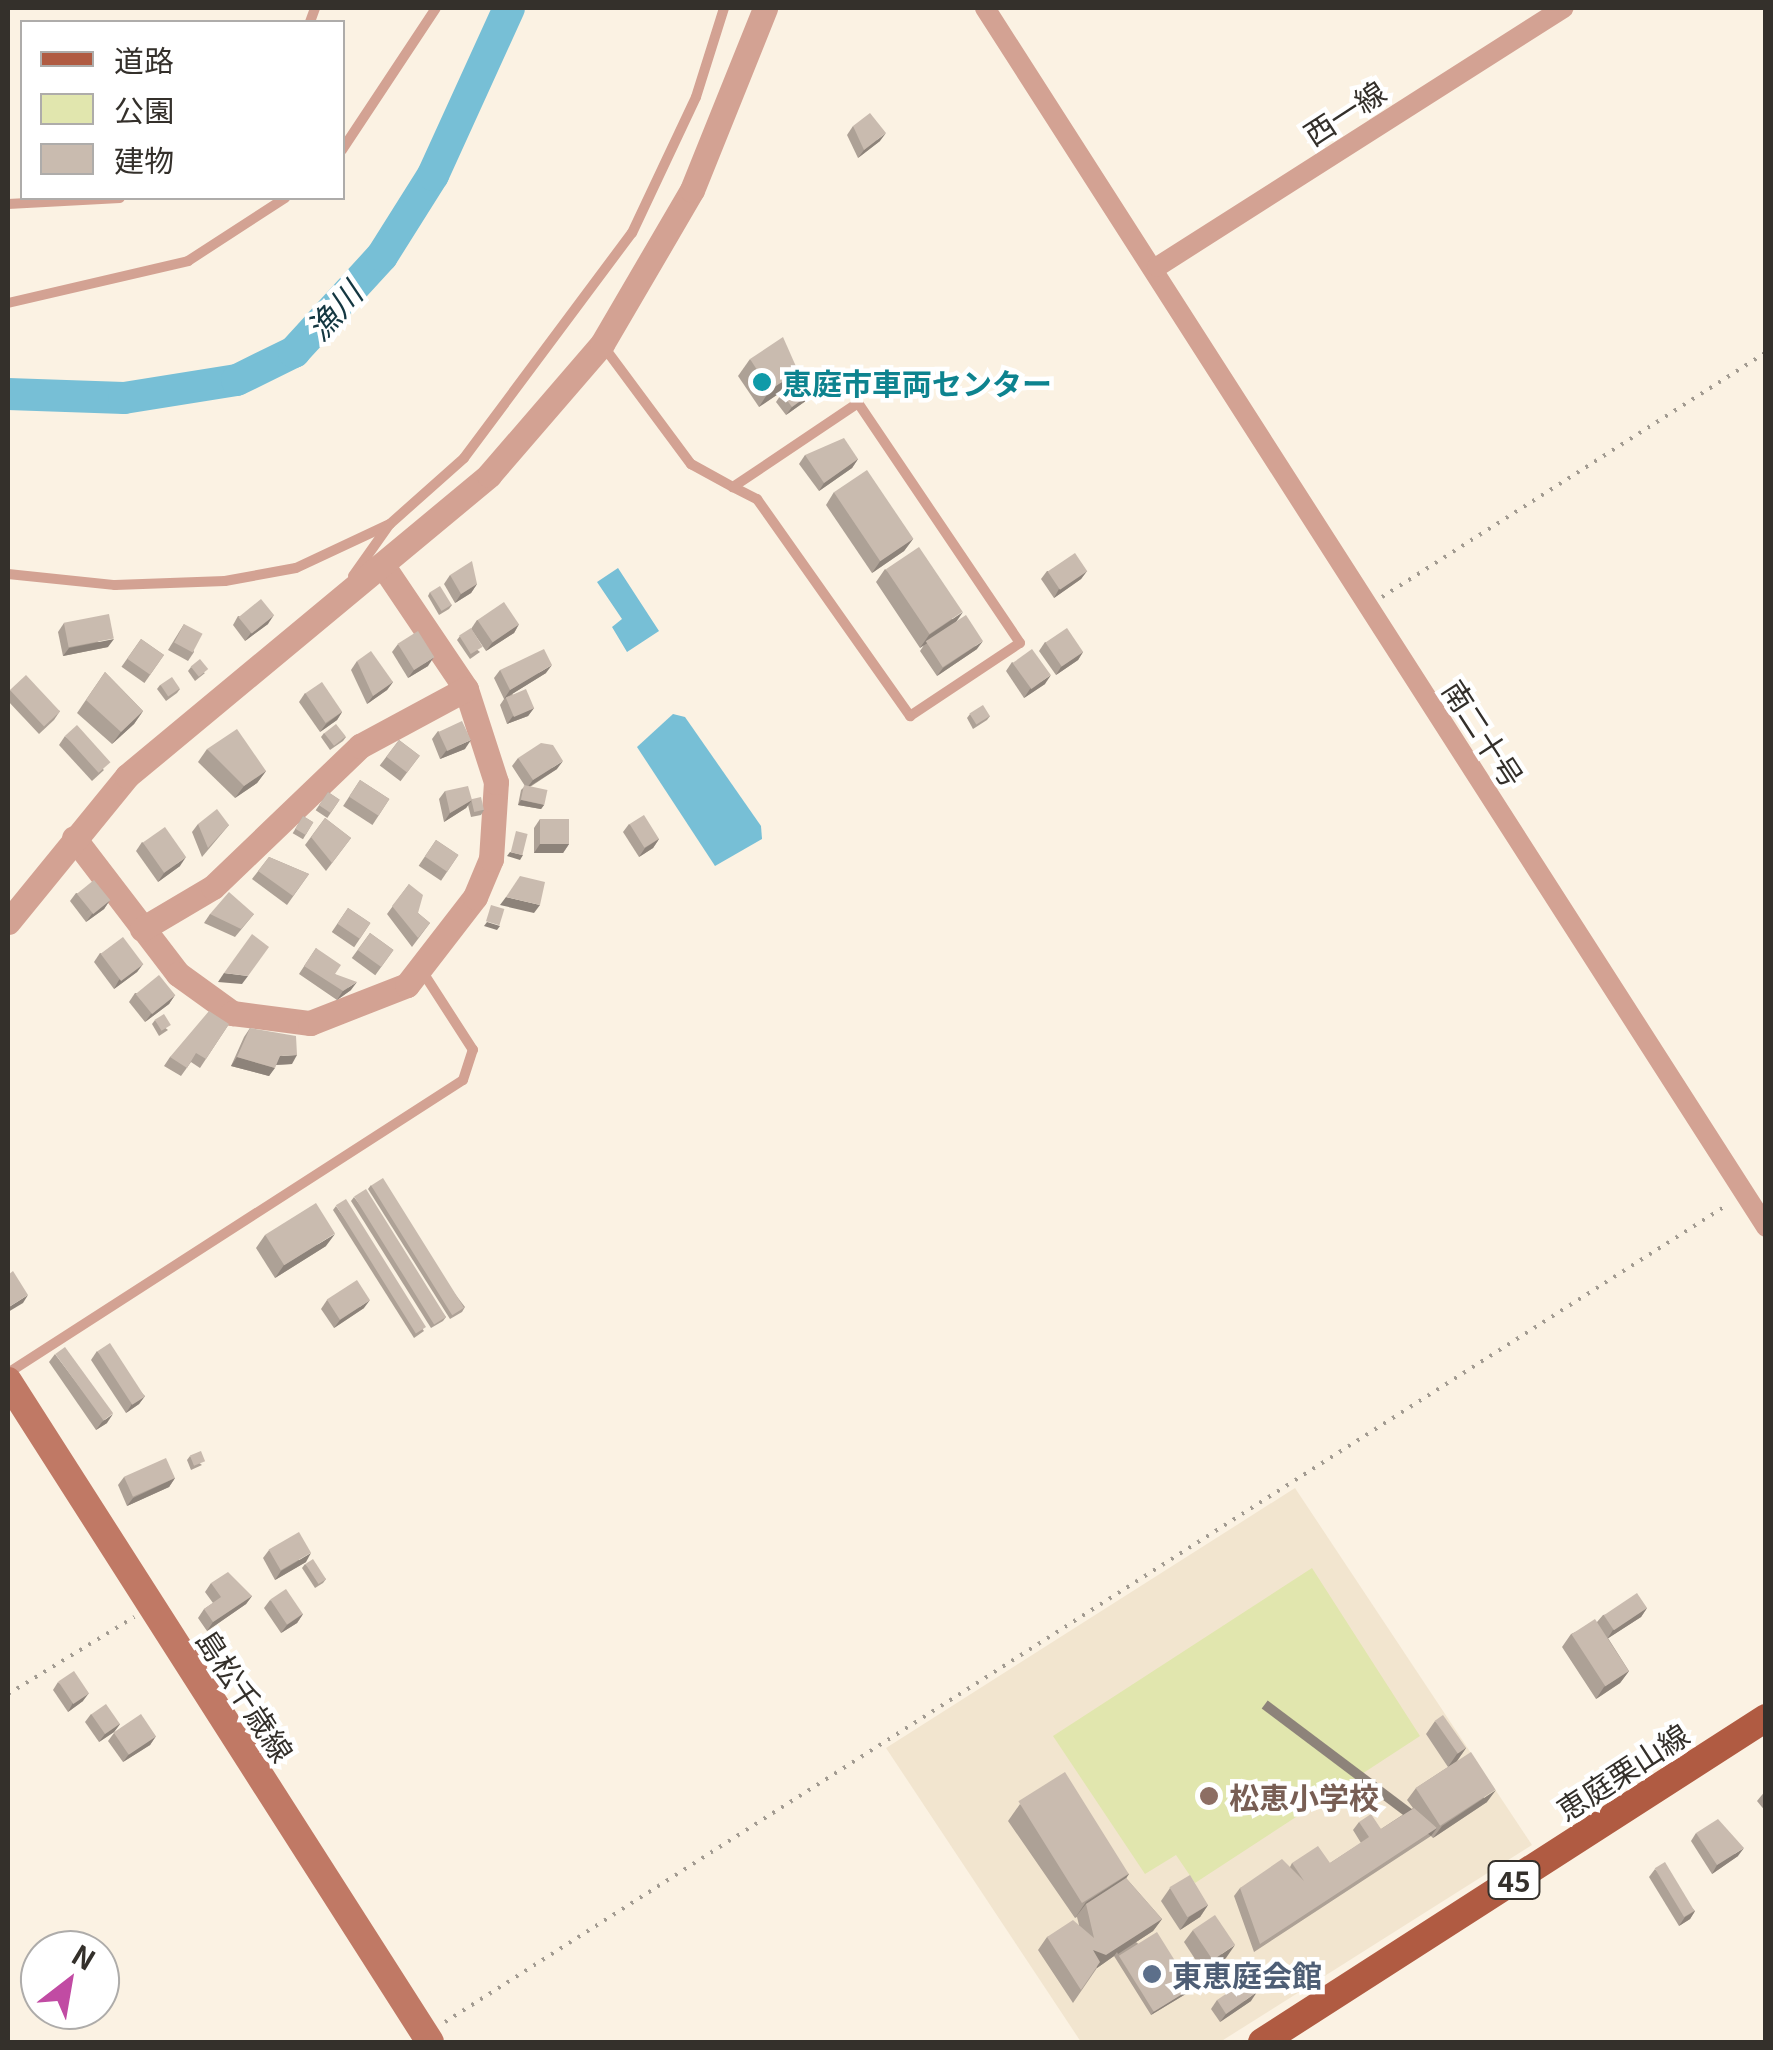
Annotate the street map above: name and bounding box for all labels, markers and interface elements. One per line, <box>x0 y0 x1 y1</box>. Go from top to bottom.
legend <box>20 20 345 200</box>
text: 道路 <box>114 37 174 81</box>
street label: 西一線 <box>1296 72 1392 152</box>
text: 公園 <box>114 87 174 131</box>
text: 建物 <box>114 137 174 181</box>
water label: 漁川 <box>297 273 369 347</box>
place label: 恵庭市車両センター <box>782 364 1052 400</box>
marker: 恵庭市車両センター <box>751 371 773 393</box>
street label: 南二十号 <box>1436 673 1532 793</box>
street label: 島松千歳線 <box>190 1622 302 1768</box>
street label: 恵庭栗山線 <box>1549 1715 1695 1827</box>
place label: 松恵小学校 <box>1229 1778 1379 1814</box>
marker: 松恵小学校 <box>1198 1785 1220 1807</box>
road number: 45 <box>1486 1857 1542 1903</box>
north arrow <box>20 1930 120 2030</box>
text: N <box>65 1933 104 1979</box>
place label: 東恵庭会館 <box>1172 1956 1322 1992</box>
marker: 東恵庭会館 <box>1141 1963 1163 1985</box>

